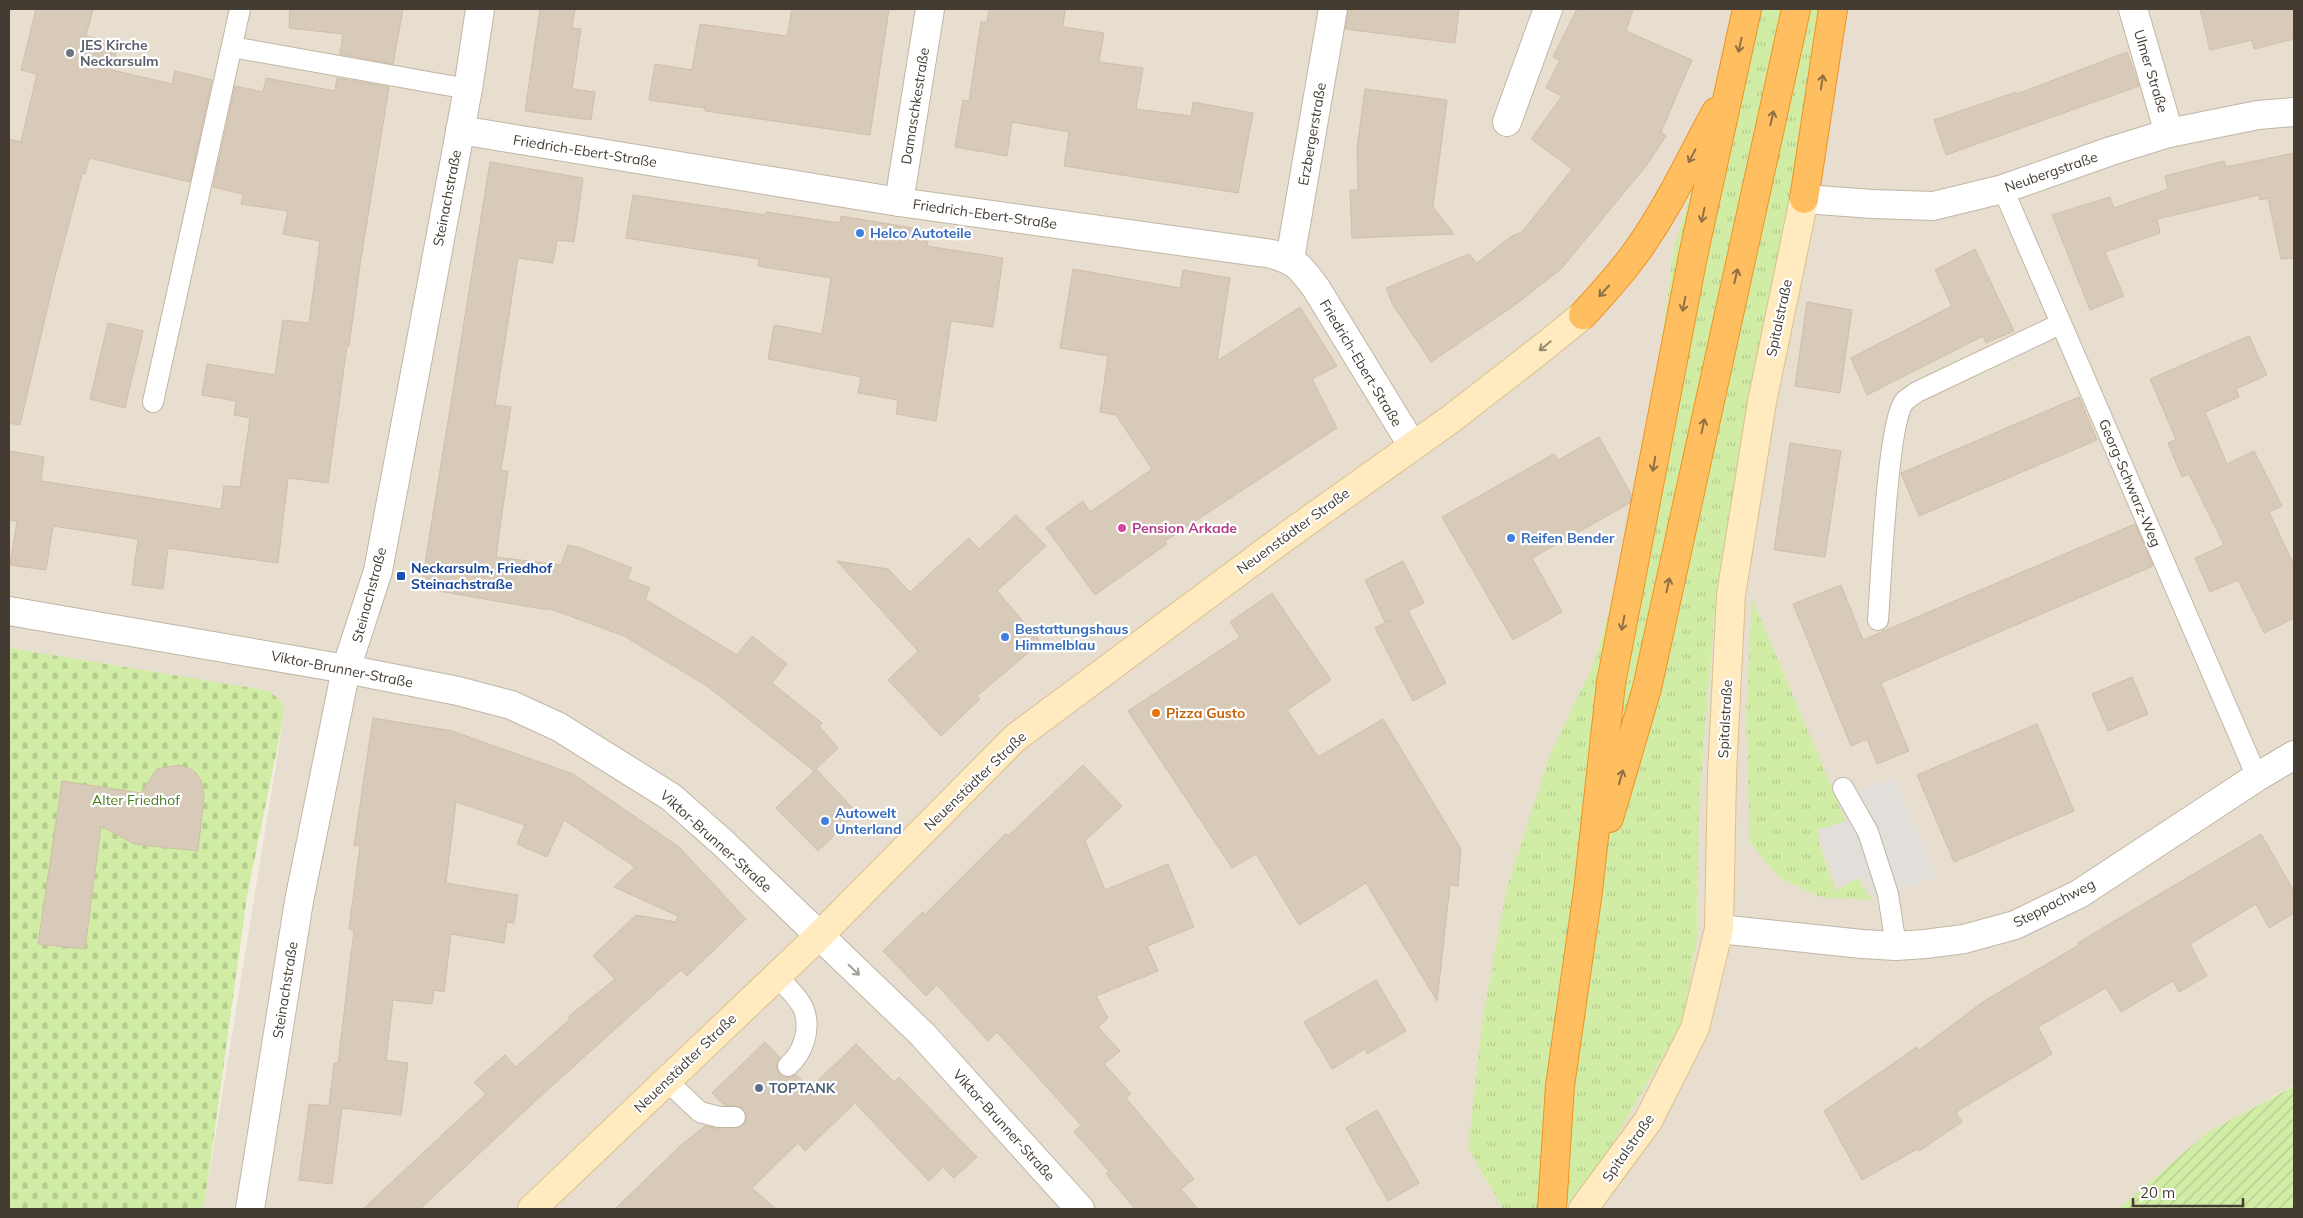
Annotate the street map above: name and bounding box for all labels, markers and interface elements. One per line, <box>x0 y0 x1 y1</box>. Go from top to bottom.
street label: Ulmer Straße <box>2130 27 2172 115</box>
place label: JES Kirche Neckarsulm <box>80 36 159 70</box>
one-way arrow <box>1734 37 1744 53</box>
street label: Damaschkestraße <box>897 46 933 166</box>
marker: JES Kirche Neckarsulm <box>64 47 76 59</box>
one-way arrow <box>1817 74 1827 90</box>
street label: Erzbergerstraße <box>1294 81 1330 187</box>
one-way arrow <box>1768 110 1777 126</box>
street label: Friedrich-Ebert-Straße <box>512 131 658 171</box>
street label: Steinachstraße <box>429 148 465 248</box>
one-way arrow <box>1687 148 1697 163</box>
street label: Neubergstraße <box>2002 148 2100 196</box>
street label: Friedrich-Ebert-Straße <box>912 195 1058 233</box>
one-way arrow <box>1697 206 1707 222</box>
place label: Helco Autoteile <box>870 224 972 242</box>
marker: Helco Autoteile <box>854 227 866 239</box>
one-way arrow <box>1732 269 1741 285</box>
street label: Spitalstraße <box>1762 278 1796 358</box>
one-way arrow <box>1598 285 1610 298</box>
street label: Friedrich-Ebert-Straße <box>1316 296 1406 430</box>
one-way arrow <box>1679 296 1688 312</box>
one-way arrow <box>1539 341 1552 352</box>
street label: Georg-Schwarz-Weg <box>2095 416 2165 550</box>
one-way arrow <box>1698 419 1708 435</box>
one-way arrow <box>1649 456 1659 472</box>
street label: Neuenstädter Straße <box>1233 484 1353 578</box>
place label: Pension Arkade <box>1132 519 1237 537</box>
marker: Pension Arkade <box>1116 522 1128 534</box>
place label: Reifen Bender <box>1521 529 1615 547</box>
marker: Reifen Bender <box>1505 532 1517 544</box>
street label: Steinachstraße <box>348 545 390 645</box>
place label: Neckarsulm, Friedhof Steinachstraße <box>411 559 553 593</box>
marker: Neckarsulm, Friedhof Steinachstraße <box>395 570 407 582</box>
one-way arrow <box>1664 578 1674 594</box>
one-way arrow <box>1618 615 1627 631</box>
place label: Bestattungshaus Himmelblau <box>1015 620 1128 654</box>
marker: Bestattungshaus Himmelblau <box>999 631 1011 643</box>
street label: Viktor-Brunner-Straße <box>269 646 415 692</box>
street label: Spitalstraße <box>1714 679 1736 759</box>
place label: Pizza Gusto <box>1166 704 1245 722</box>
marker: Pizza Gusto <box>1150 707 1162 719</box>
street label: Neuenstädter Straße <box>920 728 1030 834</box>
one-way arrow <box>1617 769 1626 785</box>
street label: Viktor-Brunner-Straße <box>656 786 776 896</box>
park label: Alter Friedhof <box>92 791 180 809</box>
place label: Autowelt Unterland <box>835 804 902 838</box>
marker: Autowelt Unterland <box>819 815 831 827</box>
street label: Steppachweg <box>2010 875 2098 931</box>
street label: Steinachstraße <box>268 940 302 1040</box>
one-way arrow <box>848 964 861 976</box>
street label: Neuenstädter Straße <box>630 1010 740 1116</box>
street label: Viktor-Brunner-Straße <box>949 1065 1059 1185</box>
place label: TOPTANK <box>769 1079 836 1097</box>
marker: TOPTANK <box>753 1082 765 1094</box>
street label: Spitalstraße <box>1598 1111 1658 1185</box>
scale bar <box>2133 1176 2243 1208</box>
text: 20 m <box>2140 1183 2175 1202</box>

